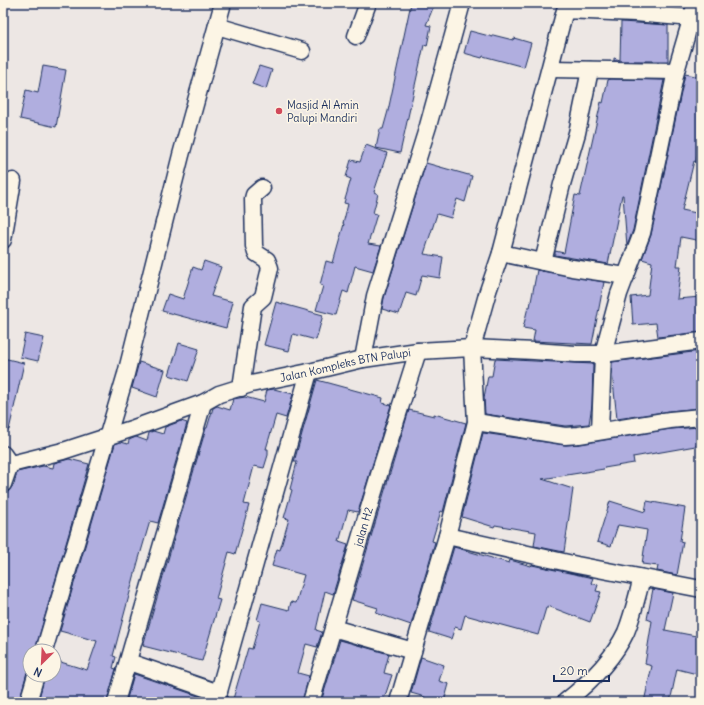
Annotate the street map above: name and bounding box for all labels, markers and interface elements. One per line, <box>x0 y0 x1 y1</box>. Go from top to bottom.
place label: Masjid Al Amin Palupi Mandiri <box>287 98 359 125</box>
marker: Masjid Al Amin Palupi Mandiri <box>274 106 284 116</box>
street label: Jalan Kompleks BTN Palupi <box>279 345 412 385</box>
street label: jalan H2 <box>351 505 376 549</box>
north arrow <box>22 643 62 683</box>
scale bar <box>554 657 609 683</box>
text: 20 m <box>560 663 588 678</box>
text: N <box>32 664 44 680</box>

